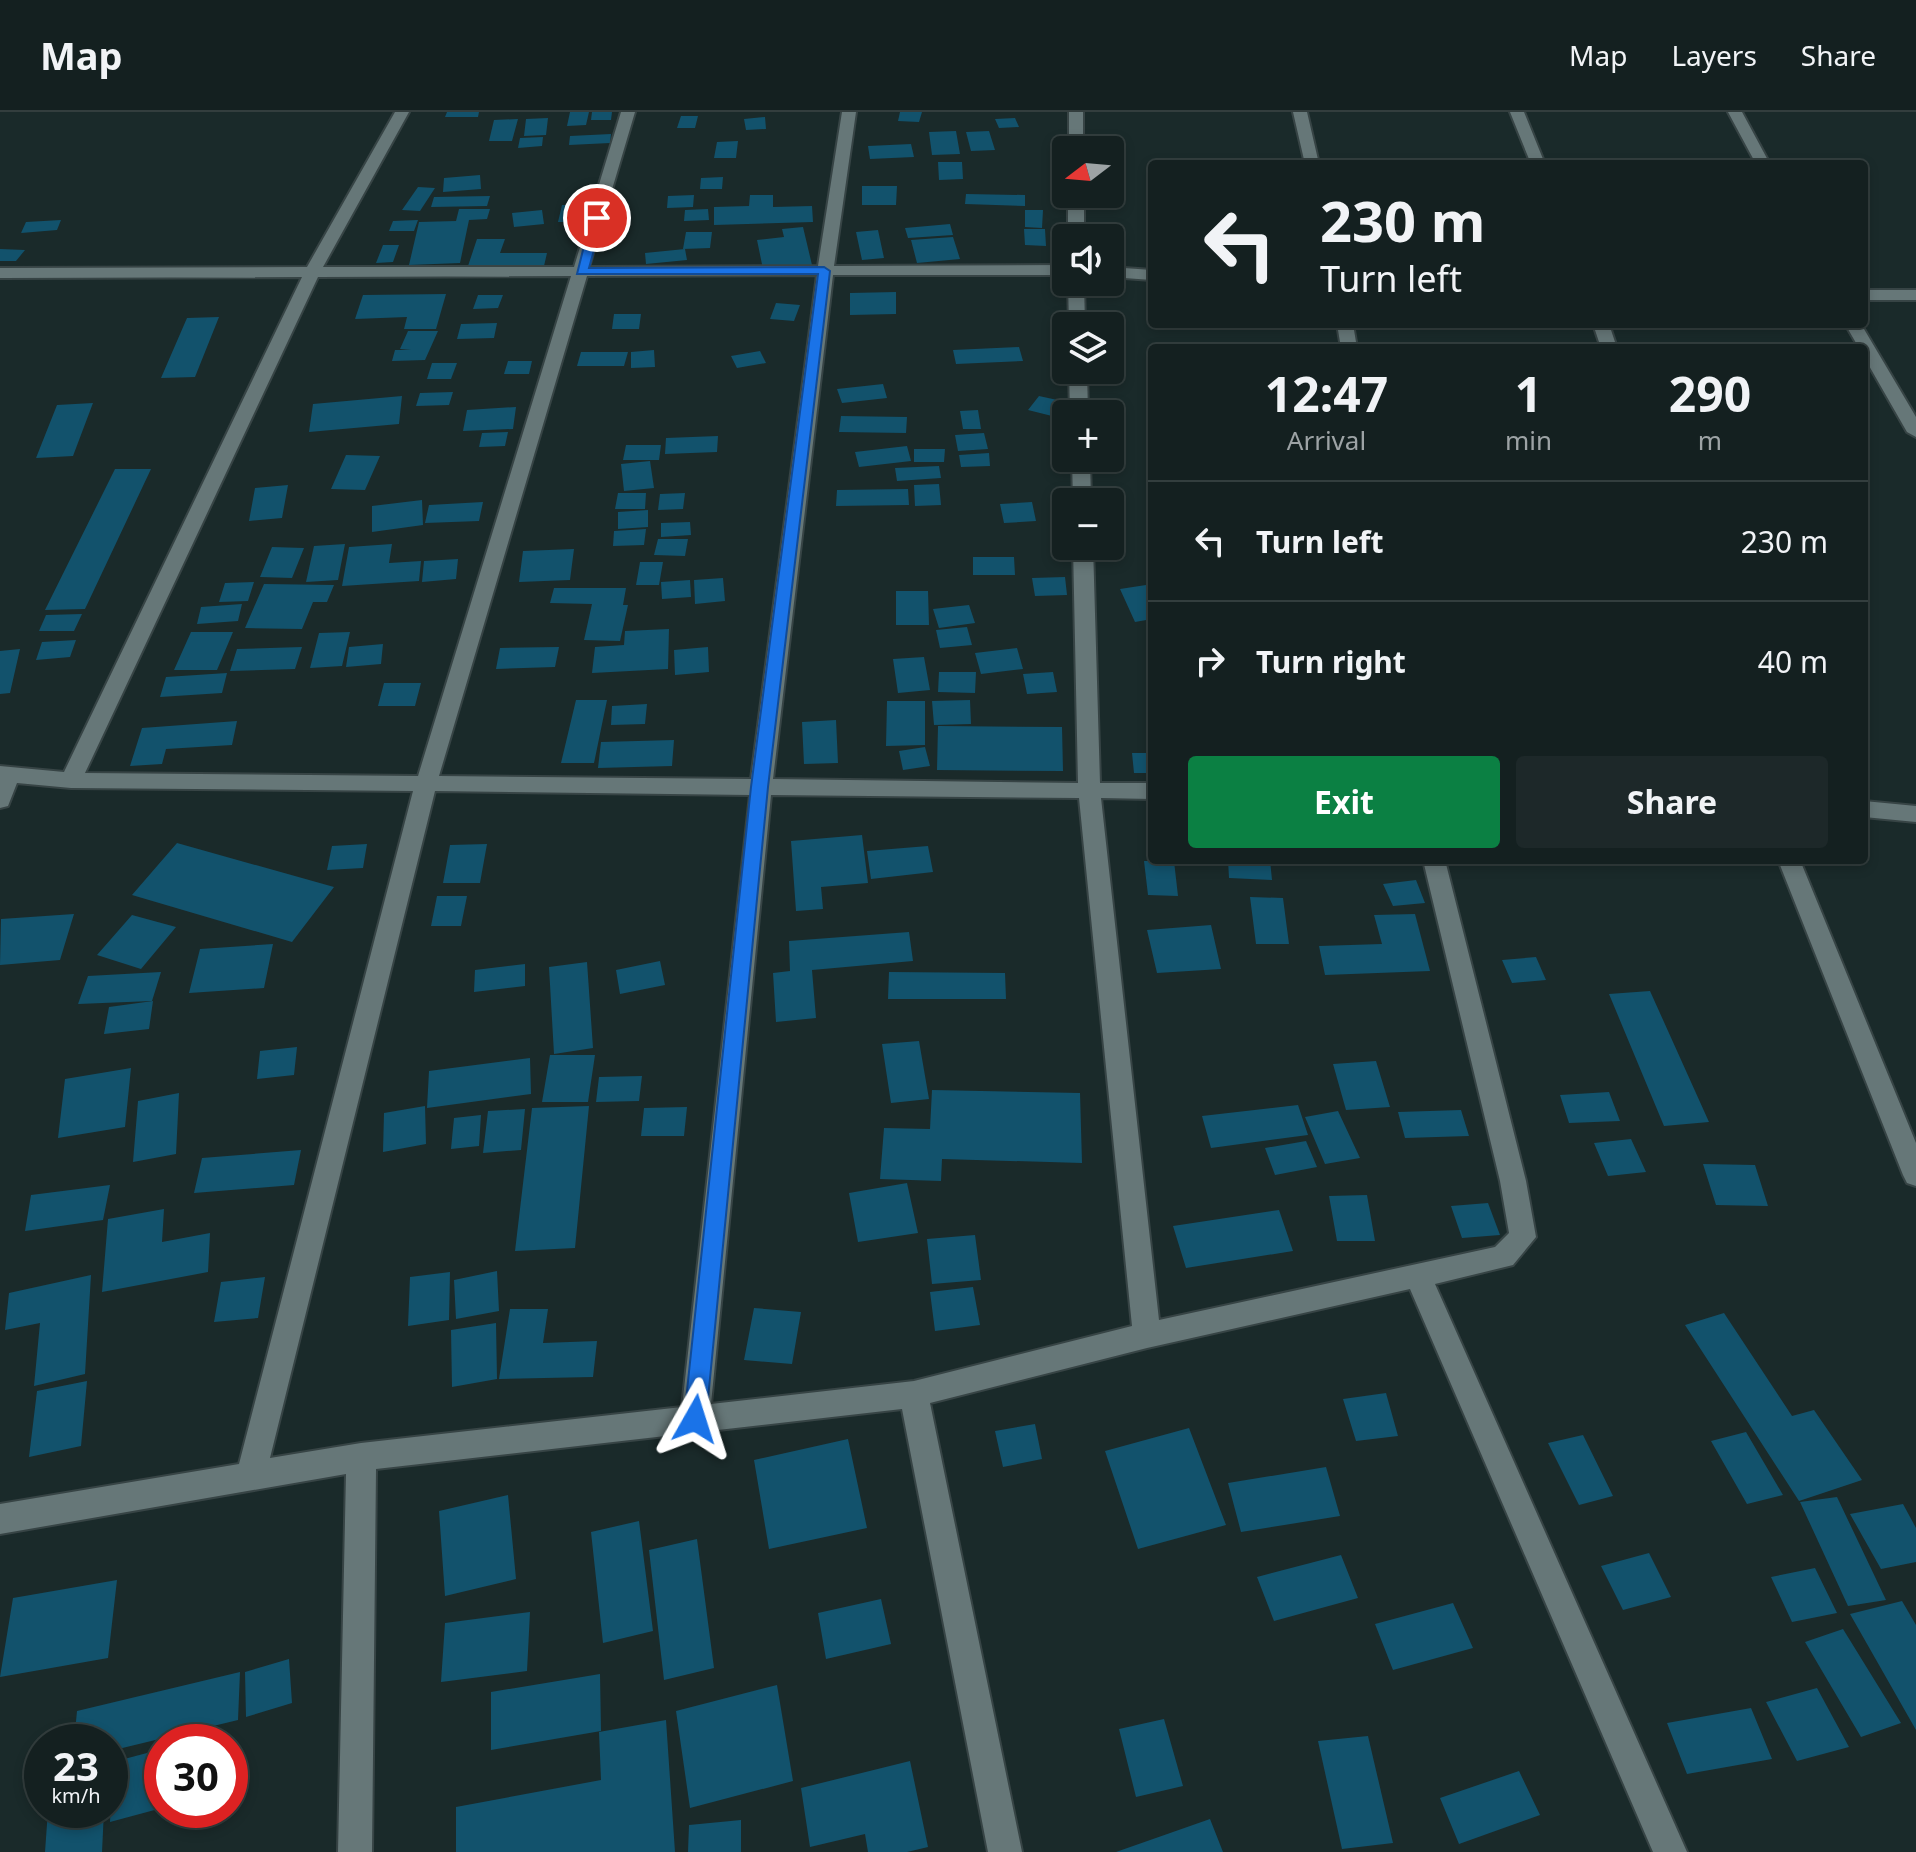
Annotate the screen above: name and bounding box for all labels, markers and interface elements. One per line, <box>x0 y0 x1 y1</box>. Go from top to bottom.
text: Map <box>40 29 123 81</box>
text: Map <box>1569 36 1627 74</box>
text: Layers <box>1671 36 1757 74</box>
text: Share <box>1801 36 1876 74</box>
north arrow <box>1052 136 1124 208</box>
map controls <box>1052 136 1124 560</box>
text: 230 m <box>1320 182 1485 258</box>
pin <box>563 184 631 252</box>
icon: left <box>1188 192 1292 296</box>
icon: arrive <box>575 196 619 240</box>
button: sound <box>1052 224 1124 296</box>
text: Turn left <box>1320 254 1462 303</box>
button: layers <box>1052 312 1124 384</box>
text: 12:47 <box>1265 361 1388 426</box>
text: 1 <box>1515 361 1542 426</box>
text: 290 <box>1669 361 1751 426</box>
button: + <box>1052 400 1124 472</box>
text: Arrival <box>1287 422 1366 458</box>
text: min <box>1505 422 1552 458</box>
text: m <box>1698 422 1722 458</box>
button: − <box>1052 488 1124 560</box>
icon: left <box>1188 519 1232 563</box>
text: Turn left <box>1256 521 1384 562</box>
text: 230 m <box>1741 521 1828 562</box>
icon: right <box>1188 639 1232 683</box>
text: Turn right <box>1256 641 1406 682</box>
text: 40 m <box>1758 641 1828 682</box>
button: Exit <box>1188 756 1500 848</box>
button: Share <box>1516 756 1828 848</box>
position arrow <box>653 1377 737 1461</box>
speed limit sign: 30 <box>144 1724 248 1828</box>
text: 23 <box>53 1738 99 1793</box>
text: km/h <box>51 1782 101 1809</box>

